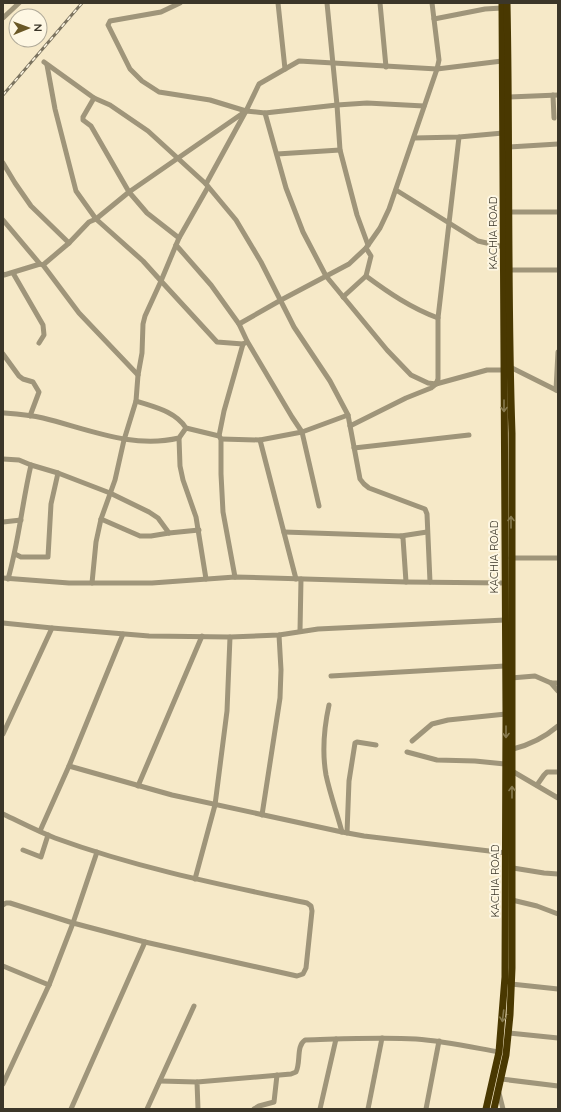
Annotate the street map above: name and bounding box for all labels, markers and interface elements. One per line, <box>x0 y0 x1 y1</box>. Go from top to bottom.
north arrow <box>8 8 48 48</box>
text: N <box>31 24 45 32</box>
street label: KACHIA ROAD <box>486 196 500 270</box>
one-way arrow <box>500 399 507 412</box>
one-way arrow <box>507 516 515 529</box>
street label: KACHIA ROAD <box>487 520 501 594</box>
one-way arrow <box>502 725 510 738</box>
one-way arrow <box>508 786 516 799</box>
street label: KACHIA ROAD <box>488 844 502 918</box>
one-way arrow <box>499 1009 506 1022</box>

